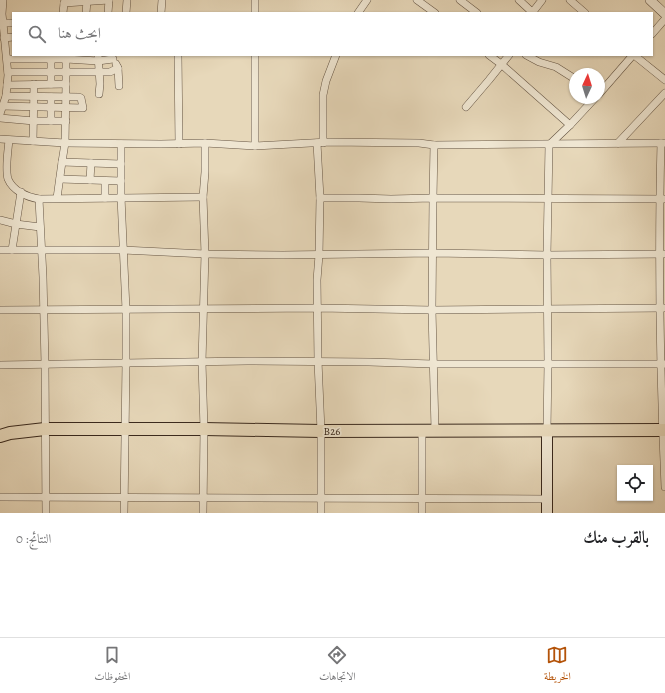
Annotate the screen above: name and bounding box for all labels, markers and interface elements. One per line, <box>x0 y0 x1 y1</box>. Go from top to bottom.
search box <box>12 12 653 56</box>
icon: search <box>26 23 48 45</box>
text: ابحث هنا <box>58 23 101 43</box>
north arrow <box>569 68 605 104</box>
street label: B26 <box>324 424 340 439</box>
map controls <box>617 465 653 501</box>
button: locate <box>617 465 653 501</box>
text: بالقرب منك <box>583 526 649 549</box>
text: النتائج: 0 <box>16 530 51 547</box>
tab: المحفوظات <box>94 644 130 687</box>
tab: الاتجاهات <box>319 644 356 687</box>
tab: الخريطة <box>544 644 571 687</box>

